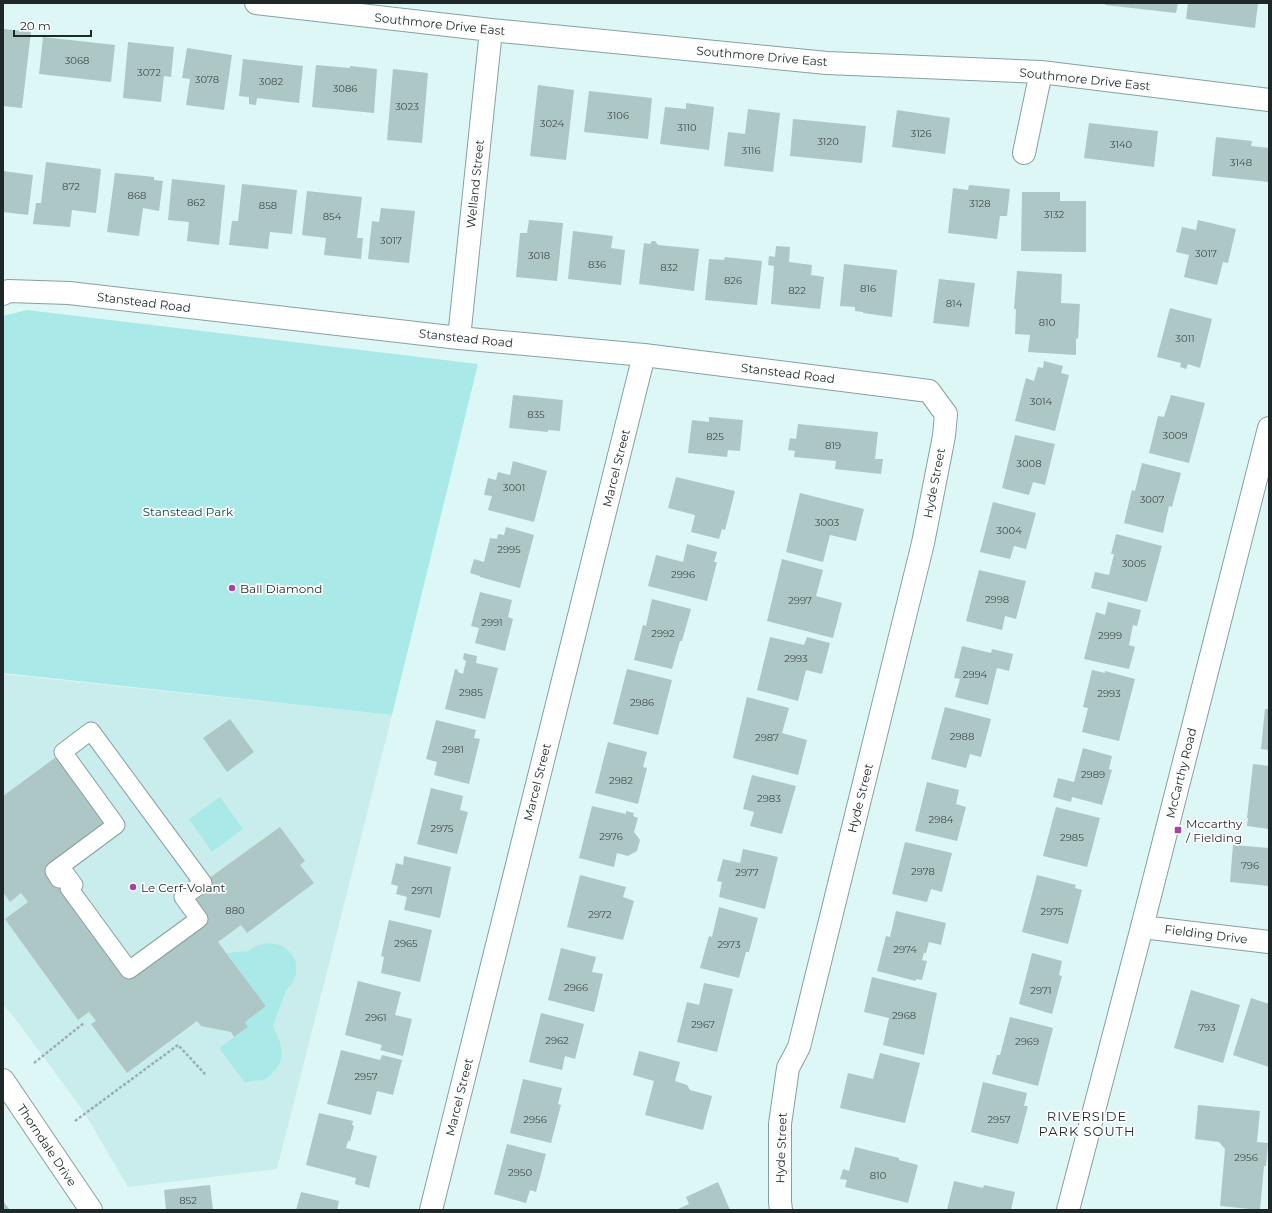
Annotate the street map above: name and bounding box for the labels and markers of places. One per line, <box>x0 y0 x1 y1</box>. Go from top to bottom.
place label: Ball Diamond <box>240 581 322 596</box>
marker: Ball Diamond <box>227 583 237 593</box>
place label: Mccarthy / Fielding <box>1185 816 1243 845</box>
marker: Mccarthy / Fielding <box>1173 825 1183 835</box>
place label: Le Cerf-Volant <box>141 880 226 895</box>
marker: Le Cerf-Volant <box>128 882 138 892</box>

